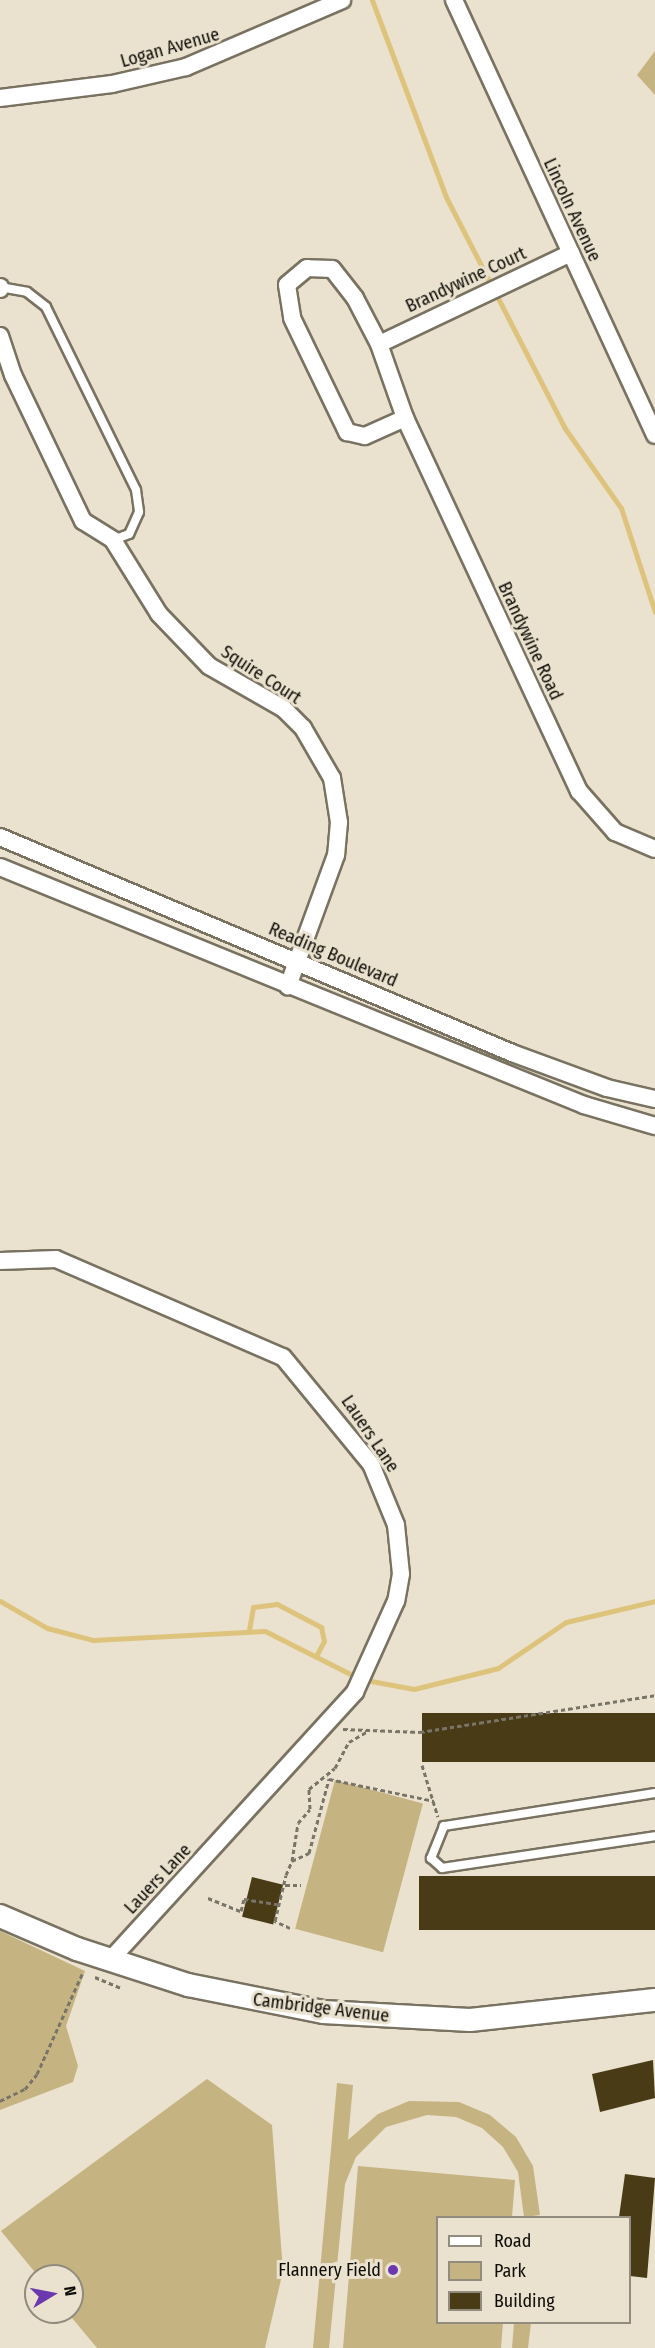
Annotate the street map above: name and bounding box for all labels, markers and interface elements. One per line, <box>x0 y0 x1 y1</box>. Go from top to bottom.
street label: Logan Avenue <box>118 24 222 72</box>
street label: Lincoln Avenue <box>539 155 605 265</box>
street label: Brandywine Court <box>402 243 530 317</box>
street label: Brandywine Road <box>493 579 567 703</box>
street label: Squire Court <box>217 641 305 709</box>
street label: Reading Boulevard <box>265 918 401 992</box>
street label: Lauers Lane <box>336 1391 404 1477</box>
street label: Lauers Lane <box>120 1839 196 1919</box>
street label: Cambridge Avenue <box>252 1989 390 2027</box>
legend <box>436 2216 631 2324</box>
text: Road <box>494 2230 531 2252</box>
place label: Flannery Field <box>278 2259 381 2281</box>
text: Park <box>494 2260 526 2282</box>
marker: Flannery Field <box>386 2263 400 2277</box>
north arrow <box>24 2264 84 2324</box>
text: N <box>60 2285 80 2298</box>
text: Building <box>494 2290 555 2312</box>

